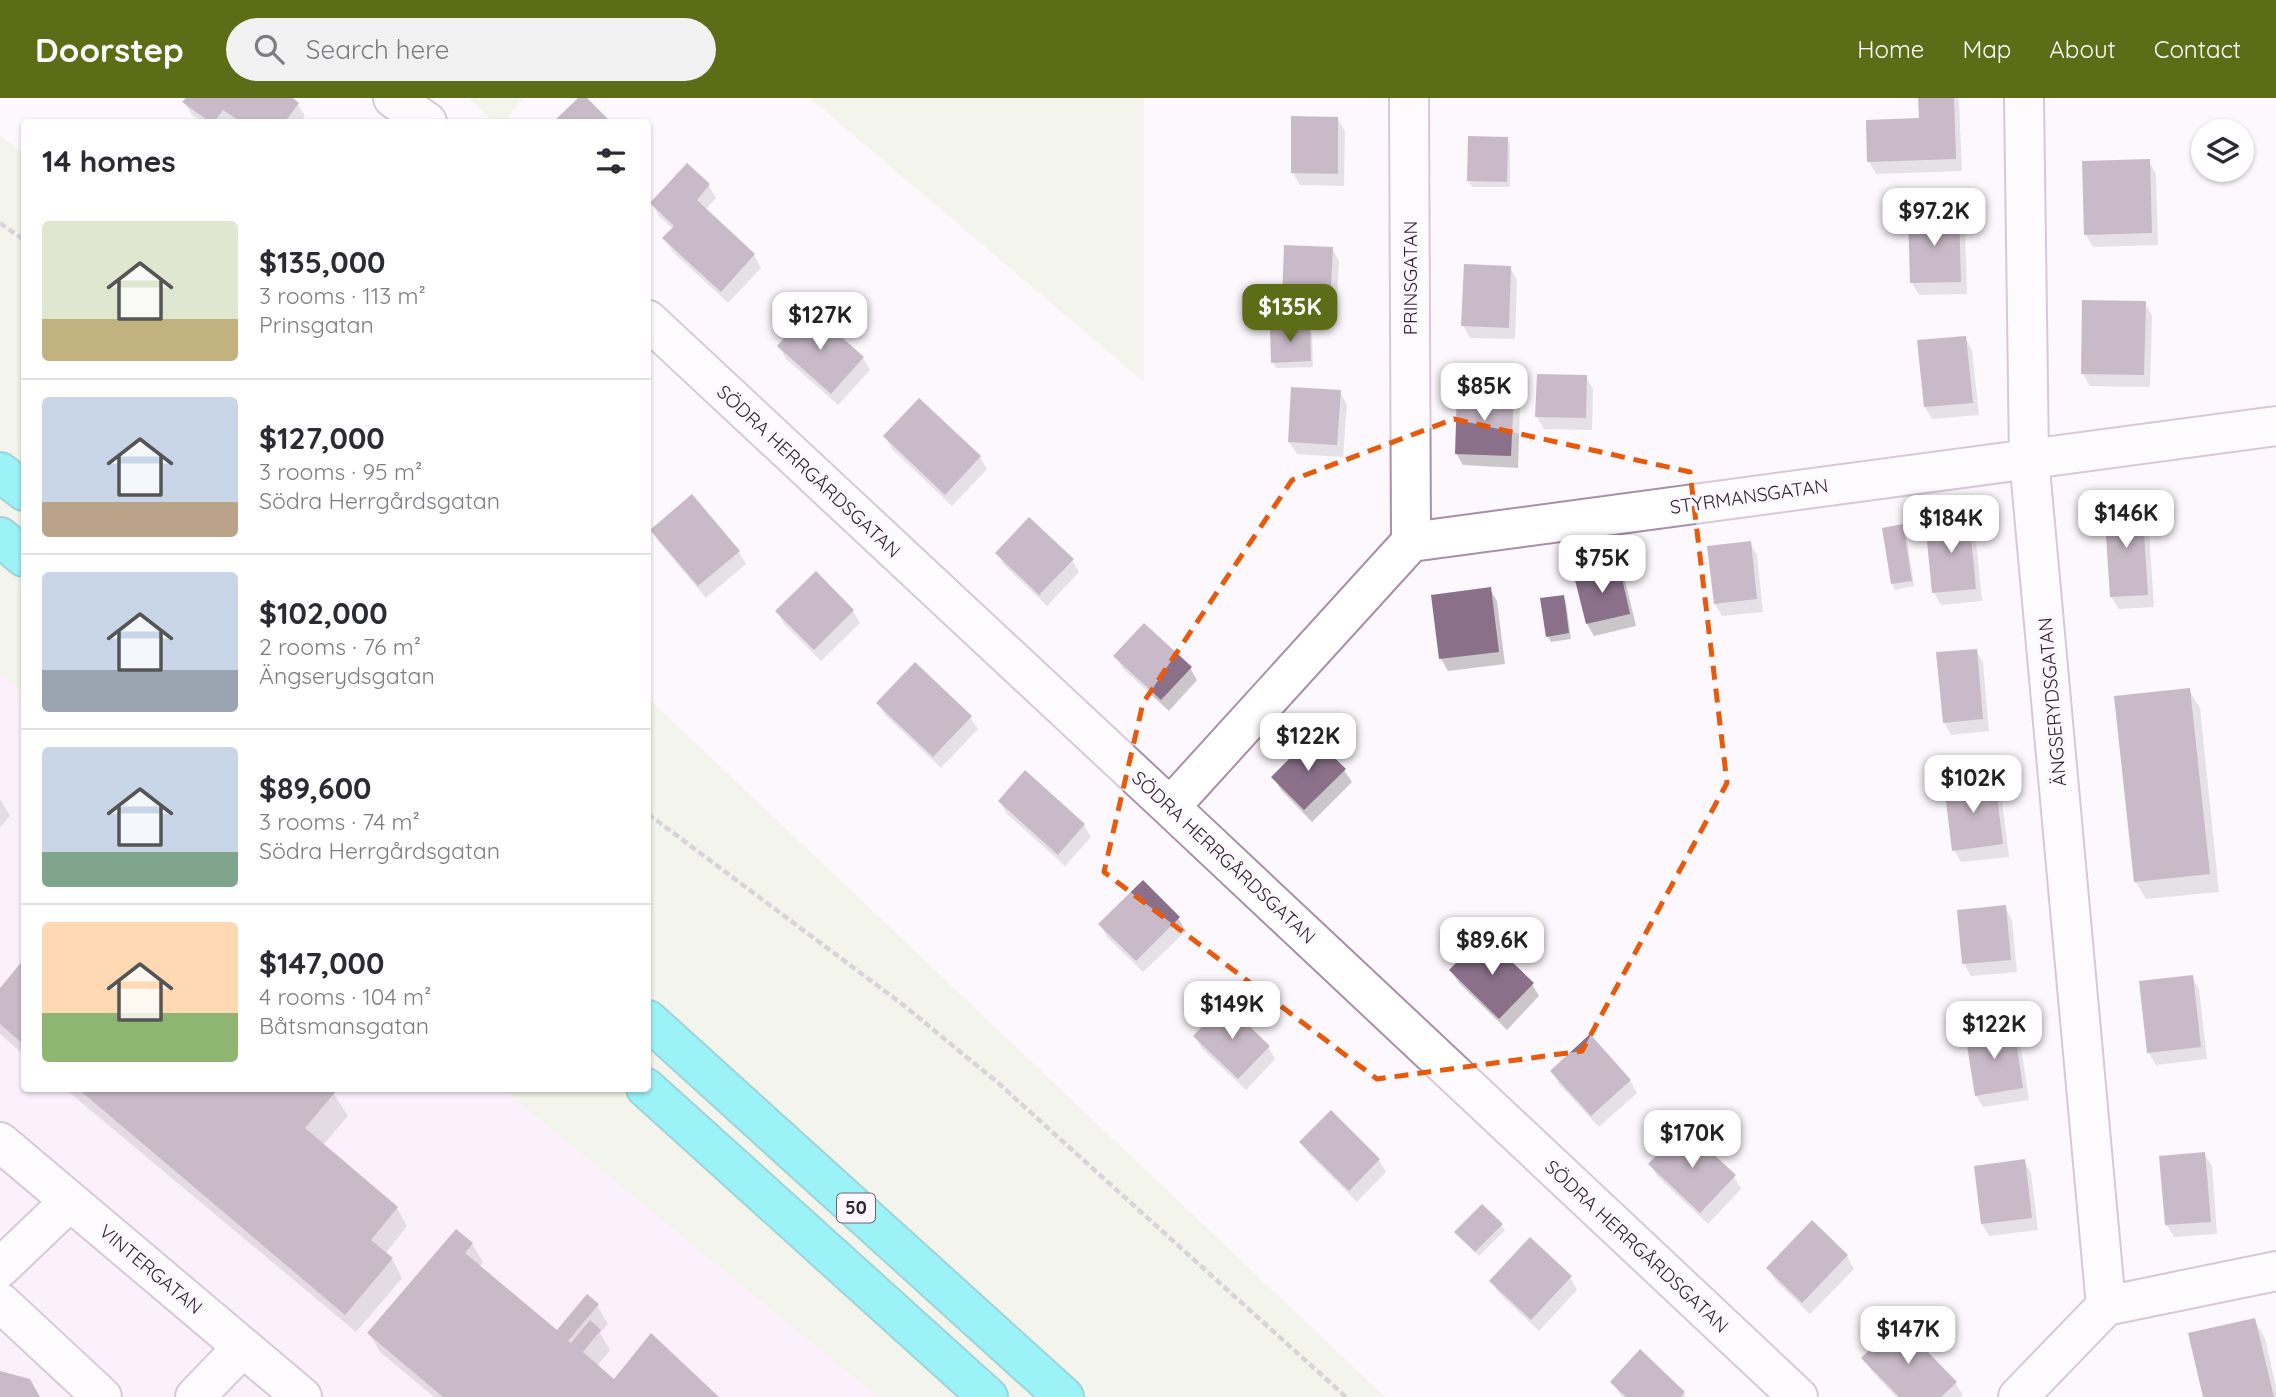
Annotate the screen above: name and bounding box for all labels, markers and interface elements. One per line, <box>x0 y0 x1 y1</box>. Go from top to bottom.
search box <box>226 18 716 81</box>
text: Doorstep <box>35 29 184 70</box>
icon: search <box>250 30 288 68</box>
text: Search here <box>306 33 449 66</box>
text: Home <box>1857 34 1924 64</box>
text: Map <box>1962 34 2011 64</box>
text: About <box>2049 34 2116 64</box>
text: Contact <box>2154 34 2241 64</box>
map controls <box>2191 119 2254 182</box>
button: layers <box>2191 119 2254 182</box>
text: 14 homes <box>42 142 176 180</box>
icon: filters <box>592 142 630 180</box>
pin: $97.2K <box>1877 188 1991 248</box>
text: $97.2K <box>1898 196 1970 225</box>
street label: PRINSGATAN <box>1398 221 1422 335</box>
text: $135,000 <box>259 243 385 281</box>
icon: home <box>98 249 182 333</box>
text: 3 rooms · 113 m² <box>259 281 426 310</box>
pin: $135K <box>1241 285 1339 344</box>
pin: $127K <box>771 292 869 352</box>
text: $135K <box>1258 292 1322 321</box>
text: $127K <box>788 300 852 329</box>
text: Prinsgatan <box>259 310 374 339</box>
pin: $85K <box>1443 364 1525 423</box>
text: $85K <box>1457 371 1511 400</box>
street label: SÖDRA HERRGÅRDSGATAN <box>712 379 906 563</box>
text: $127,000 <box>259 419 385 457</box>
icon: home <box>98 425 182 509</box>
text: 3 rooms · 95 m² <box>259 457 422 486</box>
street label: STYRMANSGATAN <box>1668 473 1830 519</box>
text: Södra Herrgårdsgatan <box>259 486 500 515</box>
pin: $146K <box>2077 490 2175 550</box>
pin: $184K <box>1902 496 2000 555</box>
text: $146K <box>2094 498 2158 527</box>
text: $184K <box>1919 503 1983 532</box>
pin: $75K <box>1561 536 1643 595</box>
text: $75K <box>1575 543 1629 572</box>
text: $102,000 <box>259 594 388 632</box>
icon: home <box>98 600 182 684</box>
street label: ÄNGSERYDSGATAN <box>2033 617 2071 787</box>
text: 2 rooms · 76 m² <box>259 632 421 661</box>
text: Ängserydsgatan <box>259 661 435 690</box>
pin: $122K <box>1259 714 1357 773</box>
text: $122K <box>1276 721 1340 750</box>
pin: $102K <box>1924 756 2022 815</box>
text: $102K <box>1941 763 2005 792</box>
street label: SÖDRA HERRGÅRDSGATAN <box>1127 765 1321 949</box>
text: $89,600 <box>259 769 371 807</box>
icon: home <box>98 775 182 859</box>
text: 3 rooms · 74 m² <box>259 807 420 836</box>
text: Södra Herrgårdsgatan <box>259 836 500 865</box>
pin: $89.6K <box>1435 918 1549 977</box>
text: $89.6K <box>1456 925 1528 954</box>
text: $147,000 <box>259 944 384 982</box>
icon: home <box>98 950 182 1034</box>
text: 4 rooms · 104 m² <box>259 982 431 1011</box>
pin: $149K <box>1183 982 1281 1041</box>
text: $149K <box>1200 989 1264 1018</box>
pin: $122K <box>1945 1002 2043 1061</box>
text: $122K <box>1962 1009 2026 1038</box>
text: Båtsmansgatan <box>259 1011 429 1040</box>
pin: $170K <box>1643 1110 1741 1170</box>
text: $170K <box>1660 1118 1724 1147</box>
street label: SÖDRA HERRGÅRDSGATAN <box>1540 1154 1734 1338</box>
road number: 50 <box>837 1194 875 1223</box>
street label: VINTERGATAN <box>95 1219 207 1319</box>
pin: $147K <box>1859 1306 1957 1366</box>
text: $147K <box>1876 1314 1940 1343</box>

